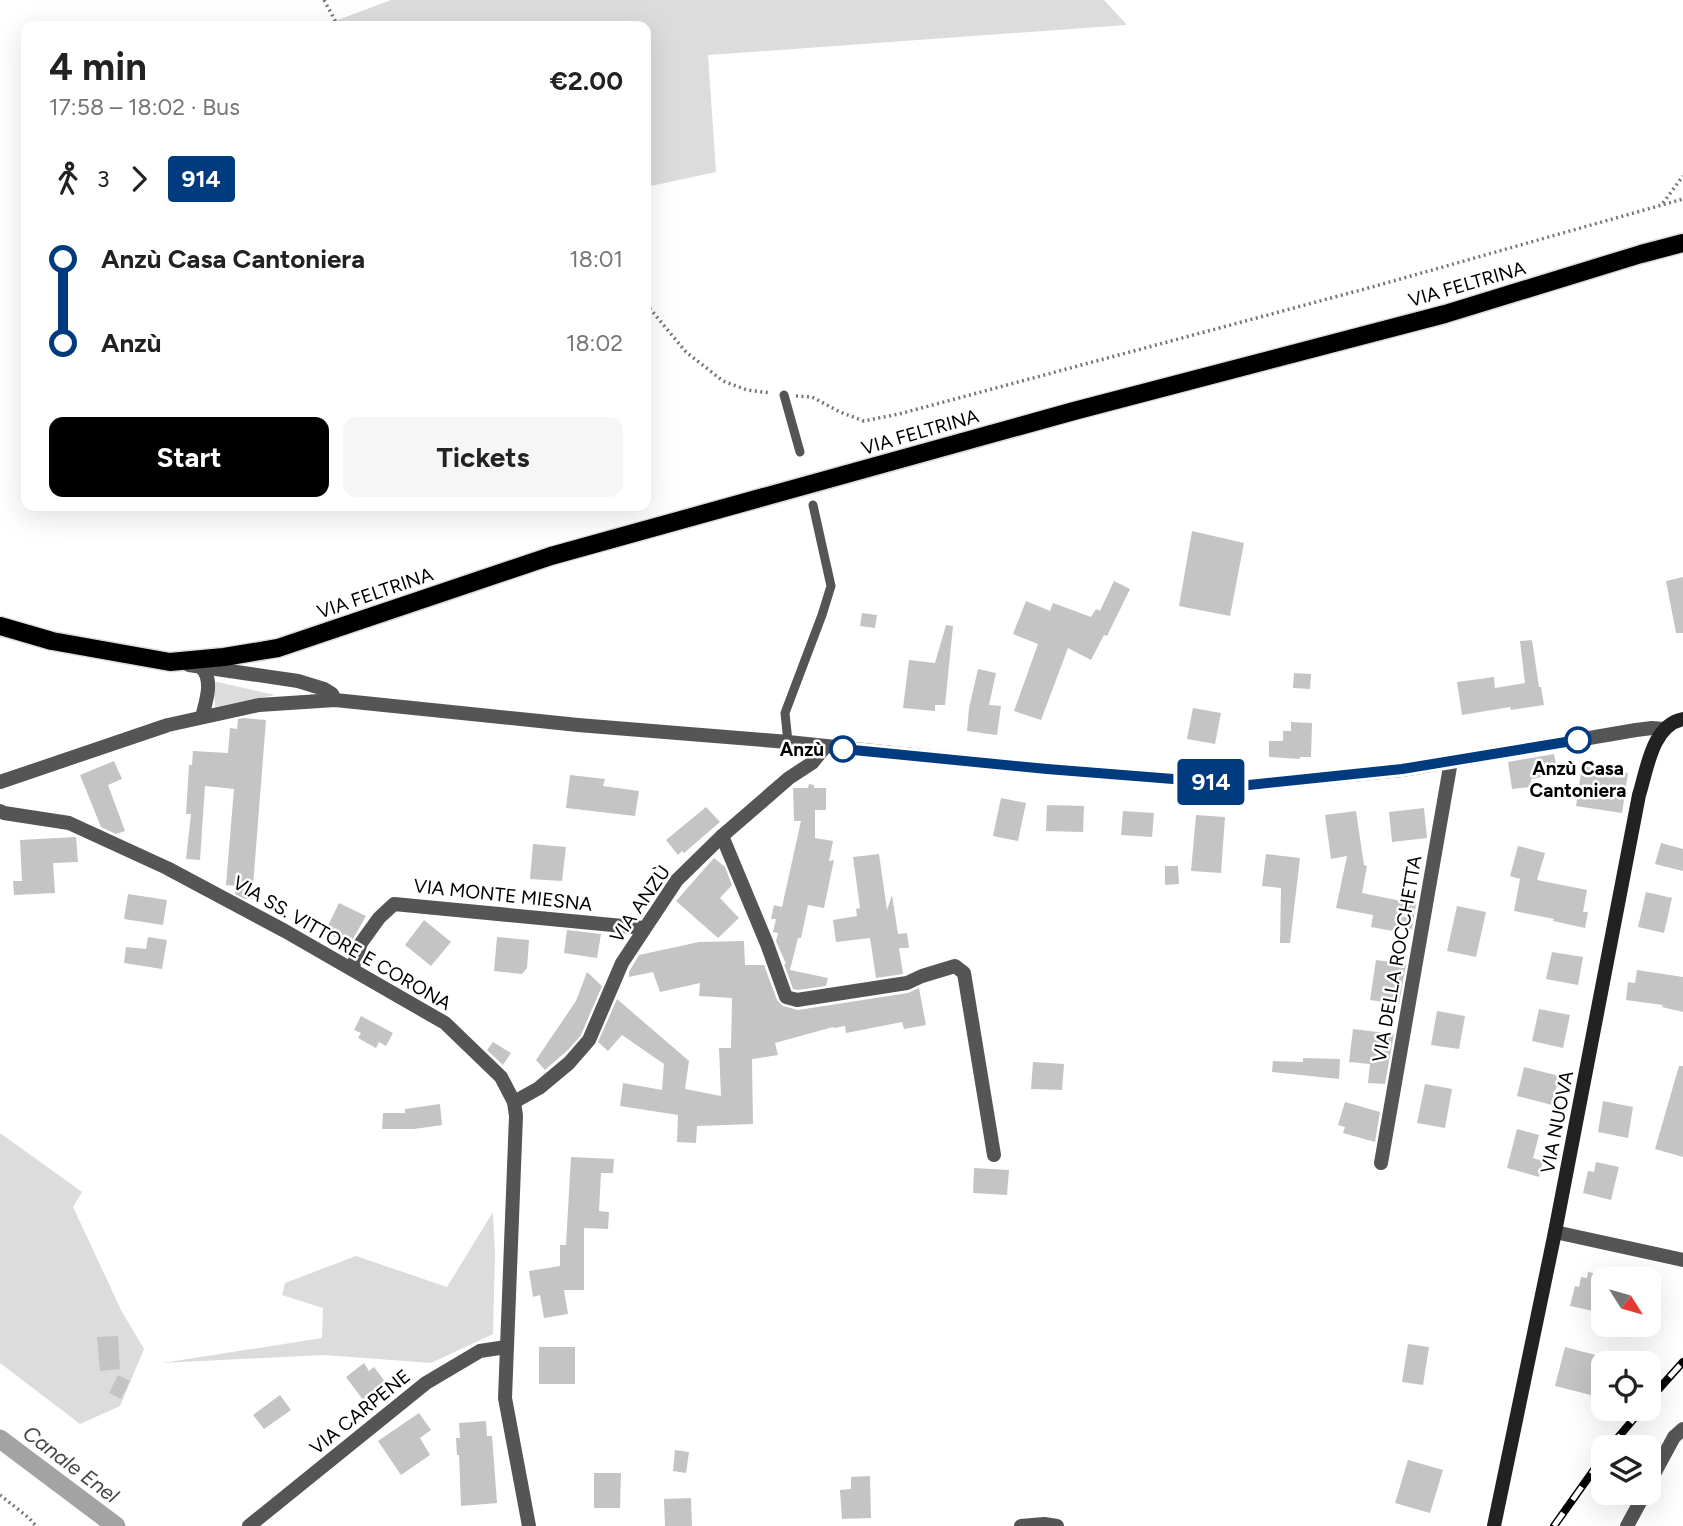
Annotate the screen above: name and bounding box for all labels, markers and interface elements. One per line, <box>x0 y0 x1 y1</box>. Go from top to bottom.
text: 4 min <box>49 44 147 90</box>
text: €2.00 <box>550 65 623 97</box>
text: 17:58 – 18:02 · Bus <box>49 93 240 121</box>
icon: walk <box>49 160 87 198</box>
icon: forward <box>120 160 158 198</box>
text: 914 <box>182 164 221 193</box>
text: 3 <box>97 165 110 193</box>
text: Anzù Casa Cantoniera <box>101 243 365 275</box>
text: 18:01 <box>569 245 623 273</box>
street label: VIA FELTRINA <box>1406 256 1528 312</box>
text: Anzù <box>101 327 162 359</box>
text: 18:02 <box>566 329 623 357</box>
street label: VIA FELTRINA <box>859 404 981 460</box>
button: Start <box>49 417 329 497</box>
button: Tickets <box>343 417 623 497</box>
street label: VIA FELTRINA <box>314 562 436 624</box>
marker: Anzù Casa Cantoniera <box>1565 727 1591 753</box>
marker: Anzù <box>830 736 856 762</box>
place label: Anzù <box>780 738 824 761</box>
place label: Anzù Casa Cantoniera <box>1530 757 1626 802</box>
line badge: 914 <box>1171 759 1251 805</box>
text: 914 <box>1191 767 1231 796</box>
street label: VIA DELLA ROCCHETTA <box>1367 854 1427 1064</box>
street label: VIA ANZÙ <box>605 861 675 947</box>
street label: VIA SS. VITTORE E CORONA <box>229 871 455 1015</box>
street label: VIA MONTE MIESNA <box>413 874 594 916</box>
street label: VIA NUOVA <box>1536 1069 1578 1175</box>
north arrow <box>1591 1267 1661 1337</box>
map controls <box>1591 1267 1661 1505</box>
button: locate <box>1591 1351 1661 1421</box>
street label: VIA CARPENE <box>305 1365 415 1459</box>
water label: Canale Enel <box>18 1420 124 1508</box>
button: layers <box>1591 1435 1661 1505</box>

